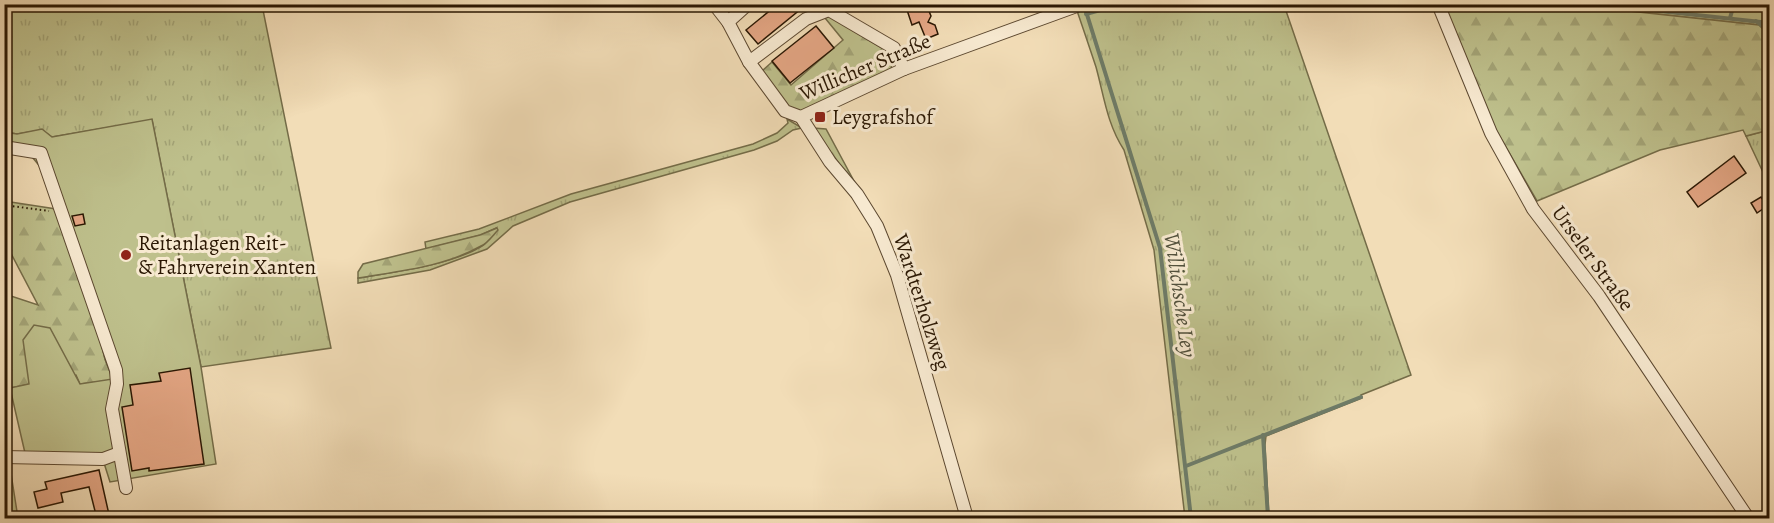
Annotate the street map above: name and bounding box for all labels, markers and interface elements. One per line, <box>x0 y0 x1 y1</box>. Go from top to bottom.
street label: Willicher Straße <box>794 27 935 108</box>
place label: Leygrafshof <box>832 103 936 131</box>
marker: Leygrafshof <box>813 110 827 124</box>
street label: Urseler Straße <box>1545 200 1641 316</box>
place label: Reitanlagen Reit- & Fahrverein Xanten <box>138 229 316 281</box>
street label: Wardterholzweg <box>886 229 957 374</box>
water label: Willichsche Ley <box>1156 231 1204 360</box>
marker: Reitanlagen Reit- & Fahrverein Xanten <box>119 248 133 262</box>

